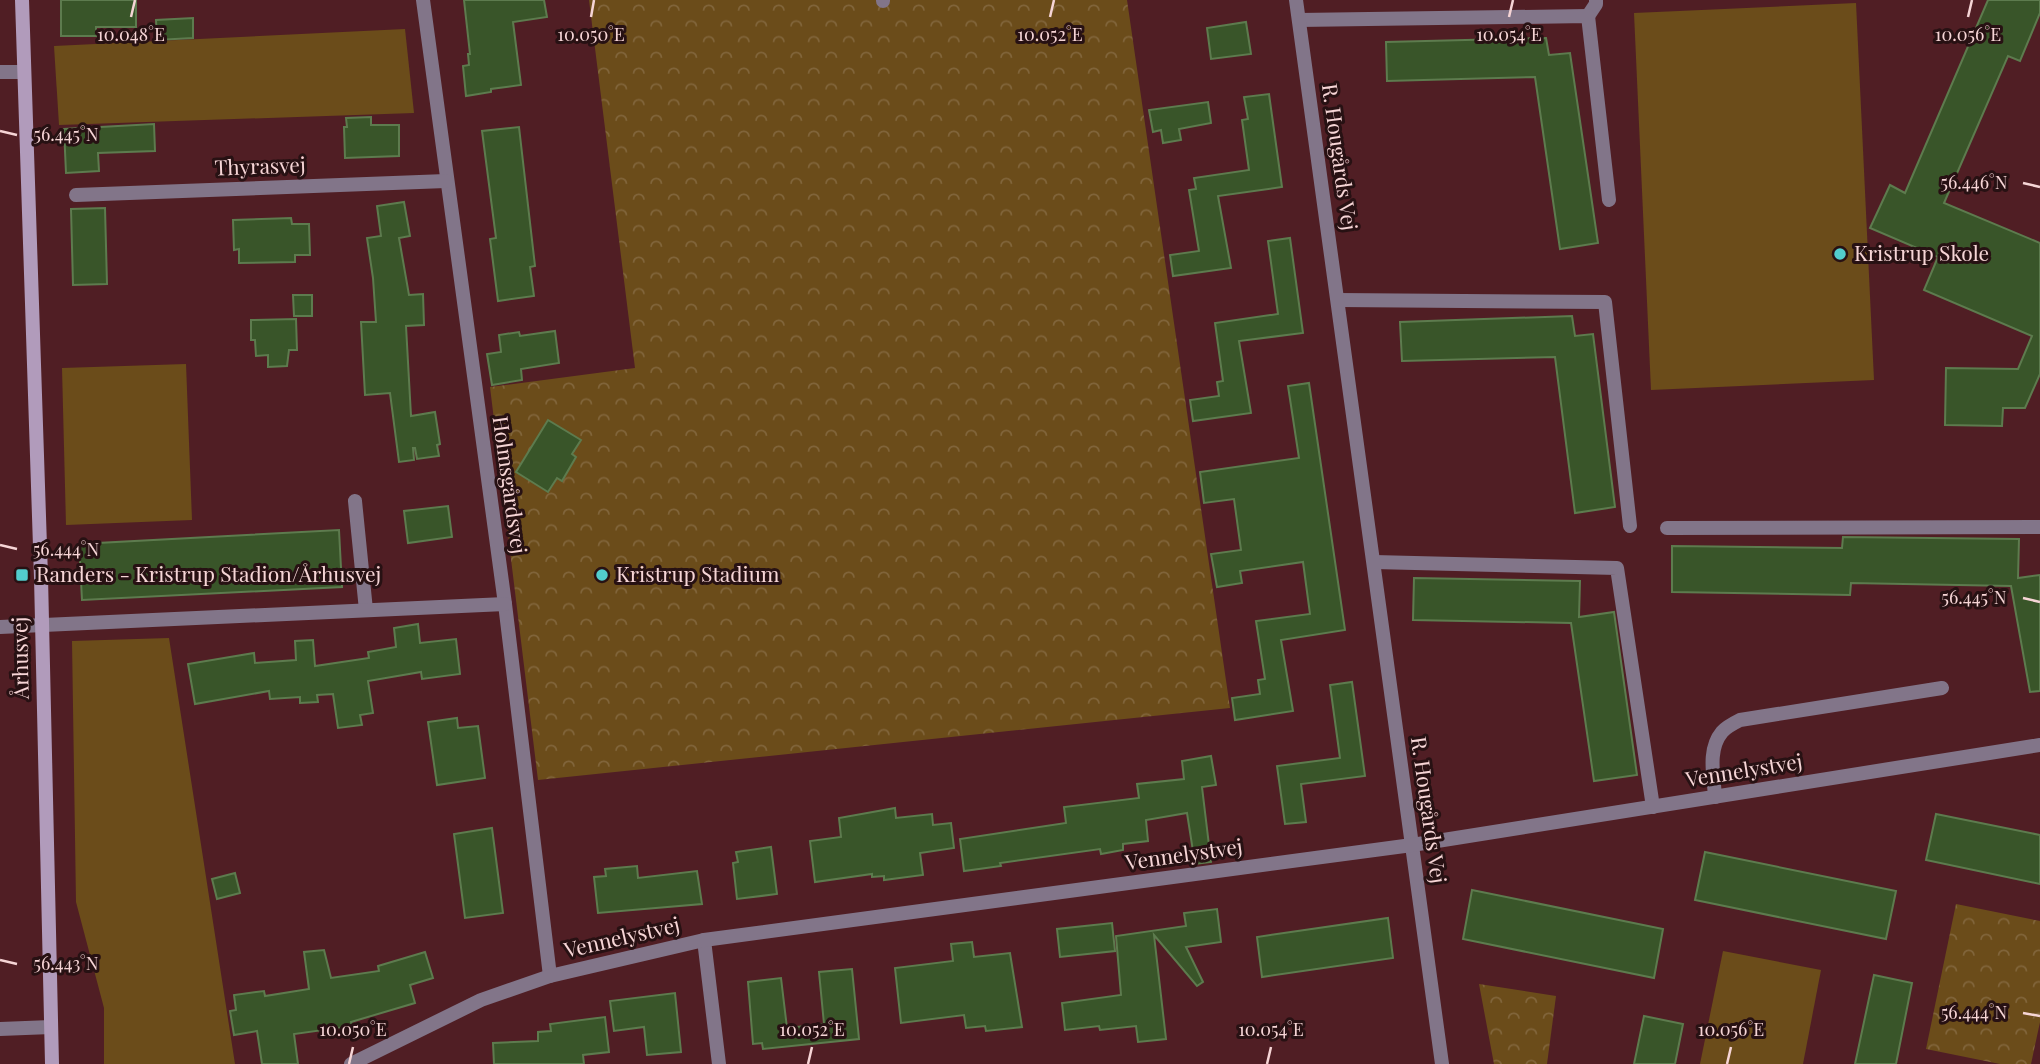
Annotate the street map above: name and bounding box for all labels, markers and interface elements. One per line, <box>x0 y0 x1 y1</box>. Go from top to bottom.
text: 10.048°E <box>97 22 165 46</box>
text: 10.050°E <box>557 22 625 46</box>
text: 10.052°E <box>1017 22 1083 46</box>
text: 10.054°E <box>1476 22 1542 46</box>
text: 10.056°E <box>1935 22 2001 46</box>
street label: R. Hougårds Vej <box>1317 82 1365 232</box>
text: 56.445°N <box>33 122 99 146</box>
street label: Thyrasvej <box>214 149 306 181</box>
text: 56.446°N <box>1941 170 2008 194</box>
place label: Kristrup Skole <box>1854 238 1989 266</box>
marker: Kristrup Skole <box>1832 246 1848 262</box>
street label: Holmsgårdsvej <box>487 414 535 556</box>
text: 56.444°N <box>33 537 99 561</box>
place label: Randers - Kristrup Stadion/Århusvej <box>36 559 381 587</box>
place label: Kristrup Stadium <box>616 559 780 587</box>
marker: Randers - Kristrup Stadion/Århusvej <box>14 567 30 583</box>
marker: Kristrup Stadium <box>594 567 610 583</box>
text: 56.445°N <box>1941 585 2007 609</box>
street label: Århusvej <box>4 617 34 700</box>
street label: R. Hougårds Vej <box>1406 735 1454 885</box>
street label: Vennelystvej <box>1682 746 1804 792</box>
street label: Vennelystvej <box>1122 831 1244 875</box>
street label: Vennelystvej <box>560 909 682 963</box>
text: 56.443°N <box>33 951 99 975</box>
text: 56.444°N <box>1941 1000 2007 1024</box>
text: 10.050°E <box>319 1017 387 1041</box>
text: 10.052°E <box>779 1017 845 1041</box>
text: 10.054°E <box>1238 1017 1304 1041</box>
text: 10.056°E <box>1698 1017 1764 1041</box>

